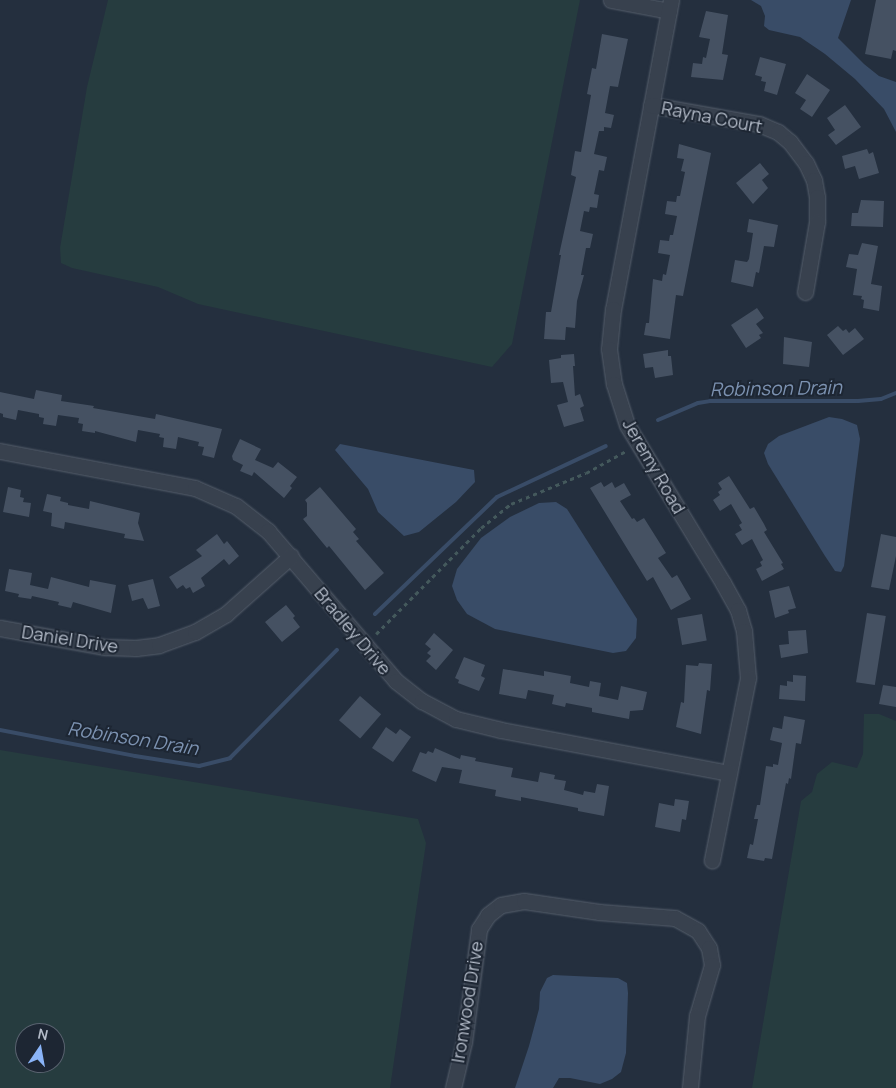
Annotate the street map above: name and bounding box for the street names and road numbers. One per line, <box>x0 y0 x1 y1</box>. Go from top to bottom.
street label: Rayna Court <box>660 97 764 137</box>
street label: Jeremy Road <box>618 415 690 517</box>
street label: Bradley Drive <box>310 583 396 679</box>
street label: Daniel Drive <box>20 621 120 657</box>
street label: Ironwood Drive <box>447 940 487 1064</box>

